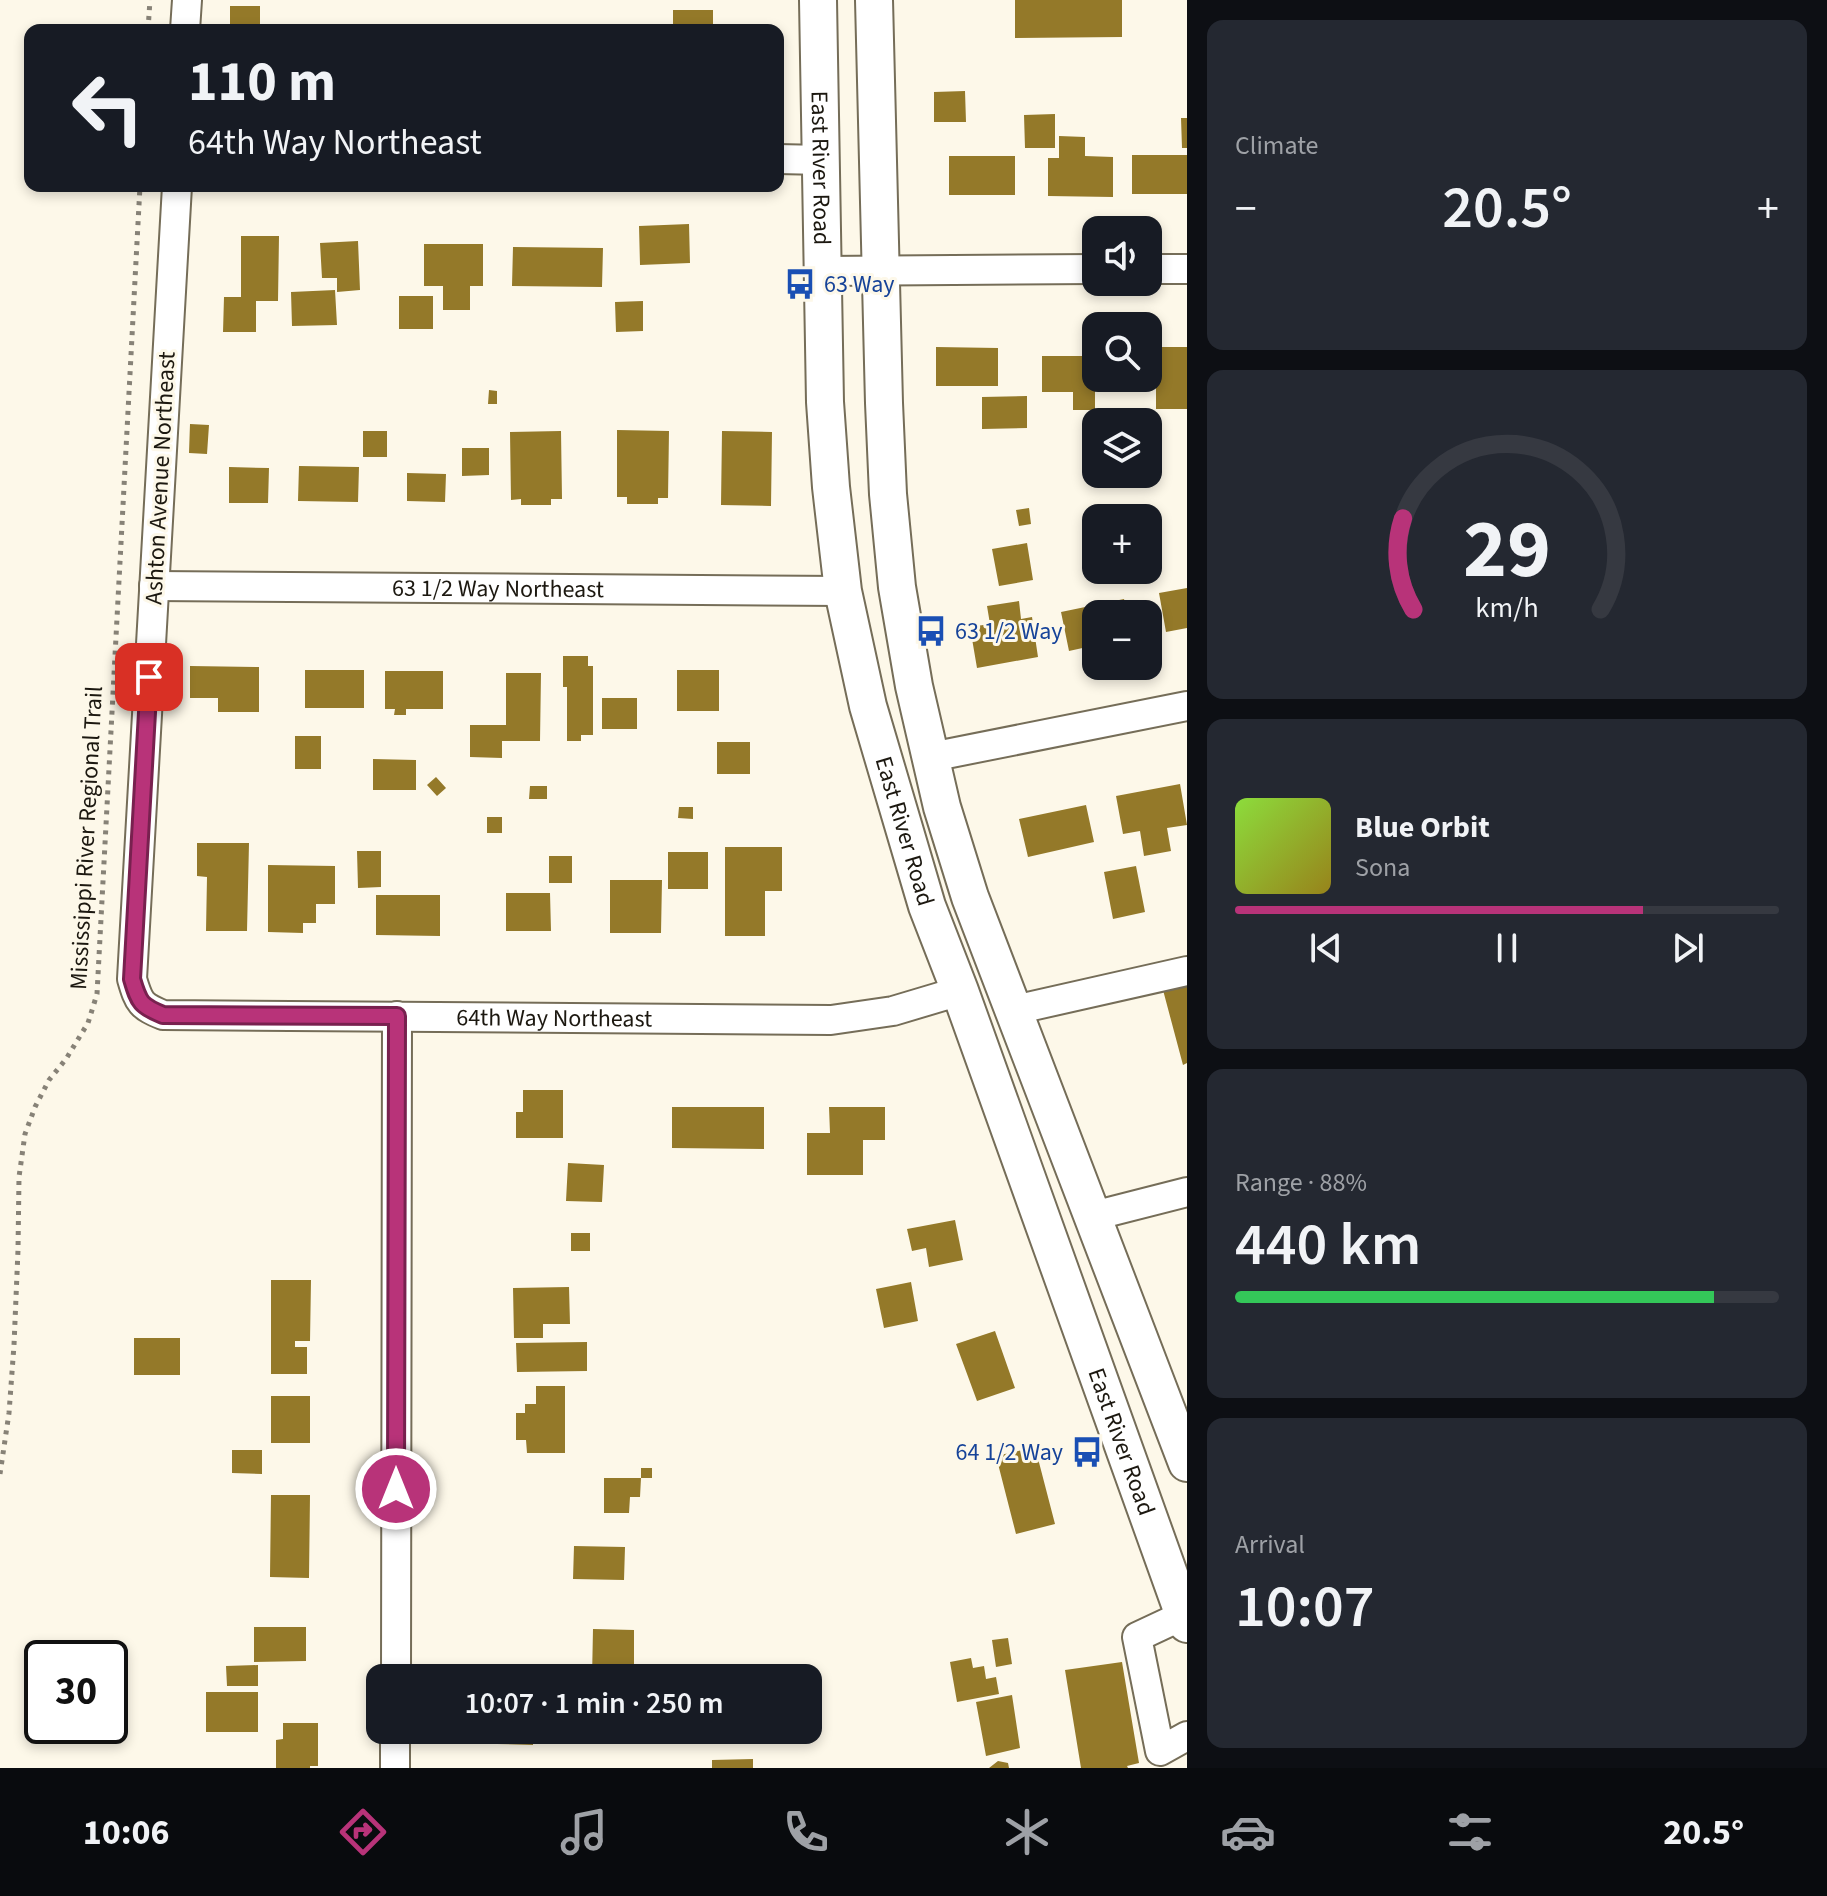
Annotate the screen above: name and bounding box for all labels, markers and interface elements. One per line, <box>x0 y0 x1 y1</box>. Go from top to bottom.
text: 110 m <box>188 43 336 122</box>
icon: left <box>56 56 160 160</box>
street label: East River Road <box>802 90 839 246</box>
text: 64th Way Northeast <box>188 117 482 168</box>
text: Climate <box>1235 127 1319 164</box>
text: 20.5° <box>1442 166 1572 251</box>
text: − <box>1235 178 1257 241</box>
text: + <box>1757 178 1779 241</box>
map controls <box>1082 216 1162 680</box>
button: sound <box>1082 216 1162 296</box>
bus stop icon: 63 Way <box>783 267 817 301</box>
place label: 63 Way <box>824 267 894 302</box>
button: search <box>1082 312 1162 392</box>
street label: Ashton Avenue Northeast <box>136 351 185 606</box>
button: layers <box>1082 408 1162 488</box>
text: 29 <box>1463 491 1551 609</box>
button: + <box>1082 504 1162 584</box>
street label: 63 1/2 Way Northeast <box>392 571 604 607</box>
text: km/h <box>1475 589 1539 629</box>
button: − <box>1082 600 1162 680</box>
bus stop icon: 63 1/2 Way <box>914 614 948 648</box>
place label: 63 1/2 Way <box>955 614 1063 649</box>
pin <box>115 643 183 711</box>
icon: arrive <box>127 655 171 699</box>
street label: Mississippi River Regional Trail <box>61 685 112 991</box>
street label: East River Road <box>866 752 943 910</box>
text: Blue Orbit <box>1355 806 1490 849</box>
text: Sona <box>1355 849 1410 886</box>
icon: previous <box>1304 926 1348 970</box>
icon: pause <box>1485 926 1529 970</box>
icon: next <box>1666 926 1710 970</box>
street label: 64th Way Northeast <box>456 1000 652 1037</box>
text: Range · 88% <box>1235 1164 1367 1201</box>
text: 440 km <box>1235 1203 1421 1288</box>
street label: East River Road <box>1079 1363 1164 1520</box>
place label: 64 1/2 Way <box>956 1435 1063 1470</box>
bus stop icon: 64 1/2 Way <box>1070 1435 1104 1469</box>
position arrow <box>354 1447 438 1531</box>
text: Arrival <box>1235 1526 1305 1563</box>
text: 10:07 <box>1235 1565 1375 1650</box>
speed limit sign: 30 <box>24 1640 128 1744</box>
text: 10:07 · 1 min · 250 m <box>464 1682 724 1725</box>
icon: directions <box>335 1804 391 1860</box>
icon: music <box>556 1804 612 1860</box>
icon: phone <box>778 1804 834 1860</box>
icon: climate <box>999 1804 1055 1860</box>
icon: car <box>1220 1804 1276 1860</box>
icon: filters <box>1442 1804 1498 1860</box>
text: 10:06 <box>83 1807 170 1858</box>
text: 20.5° <box>1663 1807 1744 1858</box>

